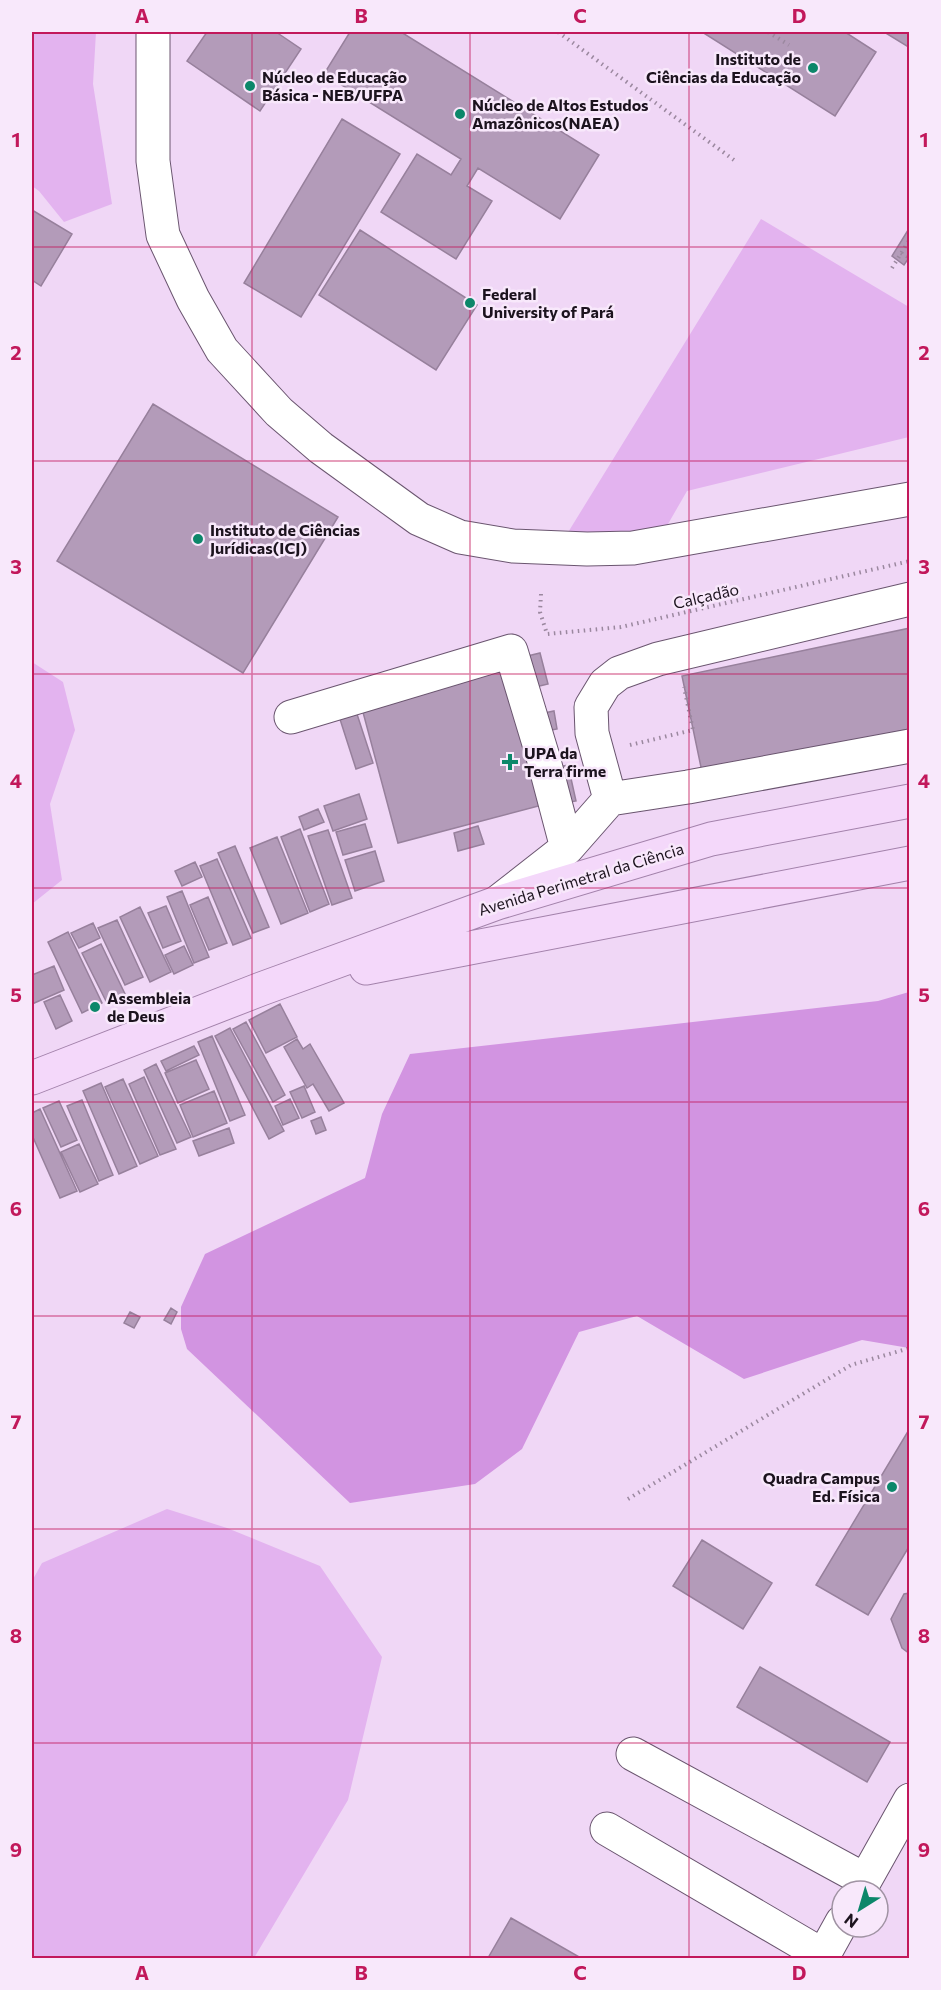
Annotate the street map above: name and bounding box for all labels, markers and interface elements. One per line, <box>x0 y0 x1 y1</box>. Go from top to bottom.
text: A <box>135 3 149 27</box>
text: B <box>354 3 368 27</box>
text: C <box>573 3 587 27</box>
text: D <box>792 3 806 27</box>
place label: Instituto de Ciências da Educação <box>646 49 801 86</box>
marker: Instituto de Ciências da Educação <box>806 61 820 75</box>
place label: Núcleo de Educação Básica - NEB/UFPA <box>262 67 407 104</box>
marker: Núcleo de Educação Básica - NEB/UFPA <box>243 79 257 93</box>
place label: Núcleo de Altos Estudos Amazônicos(NAEA) <box>472 95 649 132</box>
marker: Núcleo de Altos Estudos Amazônicos(NAEA) <box>453 107 467 121</box>
text: 1 <box>11 127 21 151</box>
text: 1 <box>919 127 929 151</box>
place label: Federal University of Pará <box>482 284 614 321</box>
marker: Federal University of Pará <box>463 296 477 310</box>
text: 2 <box>10 340 22 364</box>
text: 2 <box>918 340 930 364</box>
place label: Instituto de Ciências Jurídicas(ICJ) <box>210 520 360 557</box>
marker: Instituto de Ciências Jurídicas(ICJ) <box>191 532 205 546</box>
text: 3 <box>10 554 22 578</box>
text: 3 <box>918 554 930 578</box>
street label: Calçadão <box>671 579 741 612</box>
place label: UPA da Terra firme <box>524 743 606 780</box>
marker: UPA da Terra firme <box>501 753 519 771</box>
text: 4 <box>10 768 22 792</box>
text: 4 <box>918 768 930 792</box>
street label: Avenida Perimetral da Ciência <box>476 838 686 919</box>
text: 5 <box>10 982 22 1006</box>
text: 5 <box>918 982 930 1006</box>
place label: Assembleia de Deus <box>107 988 191 1025</box>
marker: Assembleia de Deus <box>88 1000 102 1014</box>
text: 6 <box>10 1196 22 1220</box>
text: 6 <box>918 1196 930 1220</box>
text: 7 <box>11 1409 22 1433</box>
text: 7 <box>919 1409 930 1433</box>
place label: Quadra Campus Ed. Física <box>763 1468 880 1505</box>
marker: Quadra Campus Ed. Física <box>885 1480 899 1494</box>
text: 8 <box>10 1623 22 1647</box>
text: 8 <box>918 1623 930 1647</box>
text: 9 <box>10 1837 22 1861</box>
text: 9 <box>918 1837 930 1861</box>
north arrow <box>830 1879 890 1939</box>
text: N <box>840 1910 861 1933</box>
text: A <box>135 1960 149 1984</box>
text: B <box>354 1960 368 1984</box>
text: C <box>573 1960 587 1984</box>
text: D <box>792 1960 806 1984</box>

